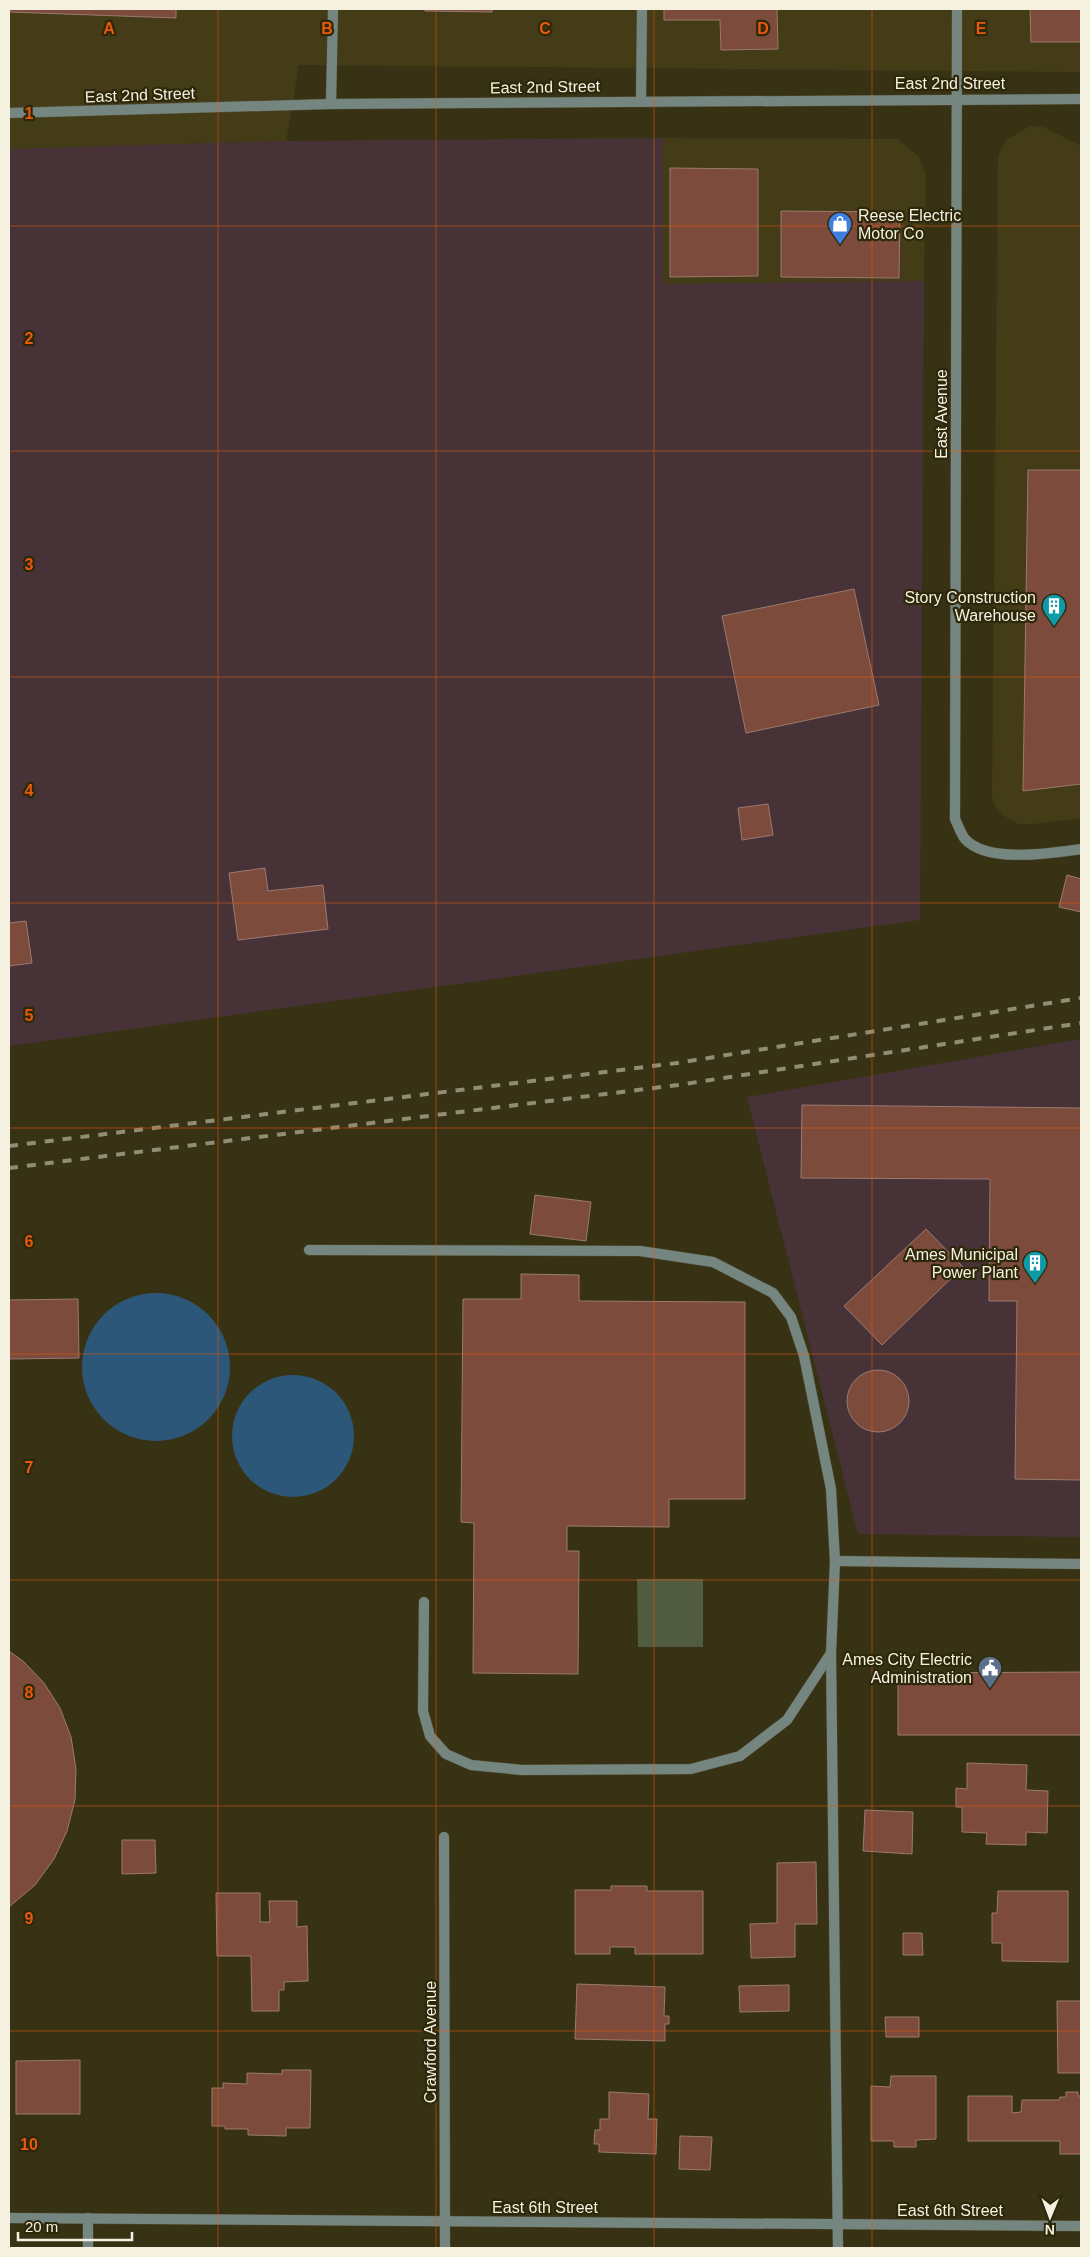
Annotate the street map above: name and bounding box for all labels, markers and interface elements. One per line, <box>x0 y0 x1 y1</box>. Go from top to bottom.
text: A <box>103 20 115 37</box>
text: B <box>321 20 333 37</box>
text: C <box>539 20 551 37</box>
text: D <box>757 20 769 37</box>
text: E <box>976 20 987 37</box>
street label: East 2nd Street <box>895 75 1006 92</box>
street label: East 2nd Street <box>490 78 601 96</box>
street label: East 2nd Street <box>85 85 196 105</box>
text: 1 <box>25 105 34 122</box>
place label: Reese Electric Motor Co <box>858 207 961 242</box>
shop icon: Reese Electric Motor Co <box>827 211 853 245</box>
text: 2 <box>25 330 34 347</box>
street label: East Avenue <box>933 369 950 459</box>
text: 3 <box>25 556 34 573</box>
place label: Story Construction Warehouse <box>904 589 1036 624</box>
building icon: Story Construction Warehouse <box>1041 593 1067 627</box>
text: 4 <box>25 782 34 799</box>
text: 5 <box>25 1007 34 1024</box>
text: 6 <box>25 1233 34 1250</box>
place label: Ames Municipal Power Plant <box>905 1246 1019 1281</box>
building icon: Ames Municipal Power Plant <box>1022 1250 1048 1284</box>
text: 7 <box>25 1459 34 1476</box>
place label: Ames City Electric Administration <box>842 1651 972 1686</box>
public building icon: Ames City Electric Administration <box>977 1655 1003 1689</box>
text: 8 <box>25 1684 34 1701</box>
text: 9 <box>25 1910 34 1927</box>
street label: Crawford Avenue <box>422 1981 439 2103</box>
text: 10 <box>20 2136 38 2153</box>
north arrow <box>1025 2192 1075 2242</box>
street label: East 6th Street <box>492 2199 598 2216</box>
street label: East 6th Street <box>897 2202 1003 2219</box>
scale bar <box>18 2210 131 2242</box>
text: 20 m <box>25 2218 58 2235</box>
text: N <box>1045 2222 1055 2238</box>

